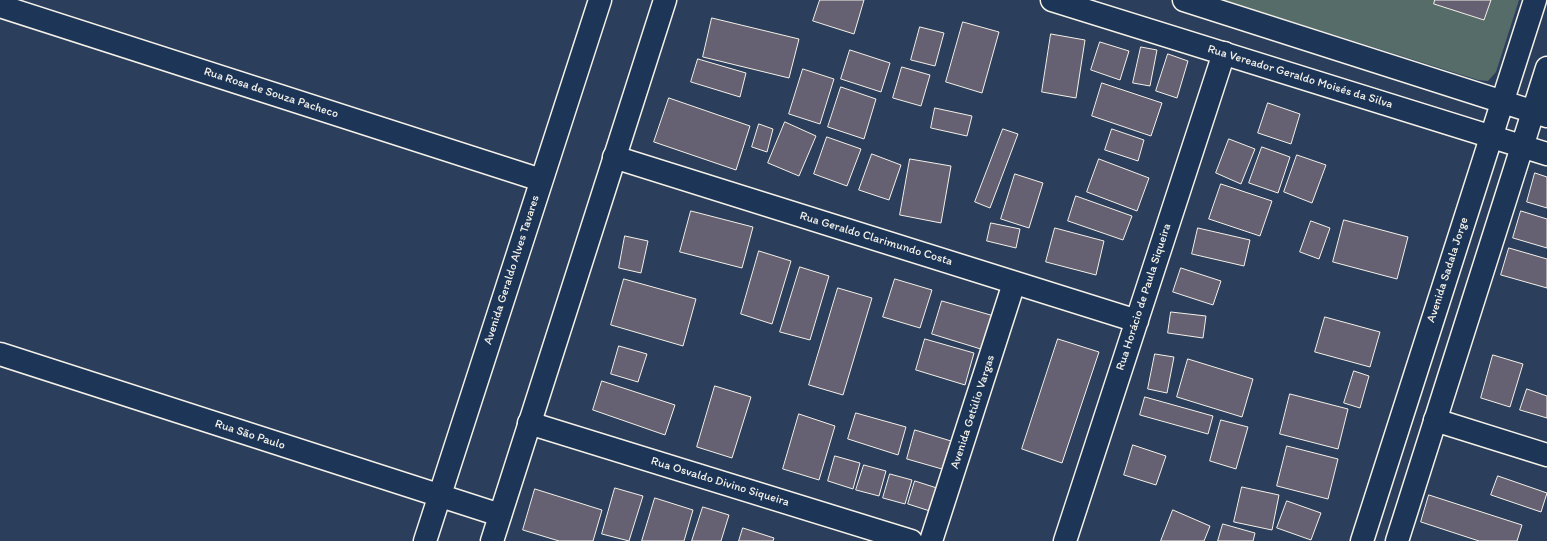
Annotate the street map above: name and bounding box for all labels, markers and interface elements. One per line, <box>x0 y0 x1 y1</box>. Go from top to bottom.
street label: Rua Vereador Geraldo Moisés da Silva <box>1206 42 1394 112</box>
street label: Rua Rosa de Souza Pacheco <box>202 64 340 122</box>
street label: Avenida Geraldo Alves Tavares <box>481 193 543 347</box>
street label: Rua Geraldo Clarimundo Costa <box>798 209 954 269</box>
street label: Avenida Sadala Jorge <box>1424 216 1472 324</box>
street label: Rua Horácio de Paula Siqueira <box>1113 222 1175 372</box>
street label: Avenida Getúlio Vargas <box>948 353 998 471</box>
street label: Rua São Paulo <box>213 417 287 453</box>
street label: Rua Osvaldo Divino Siqueira <box>649 454 791 510</box>

